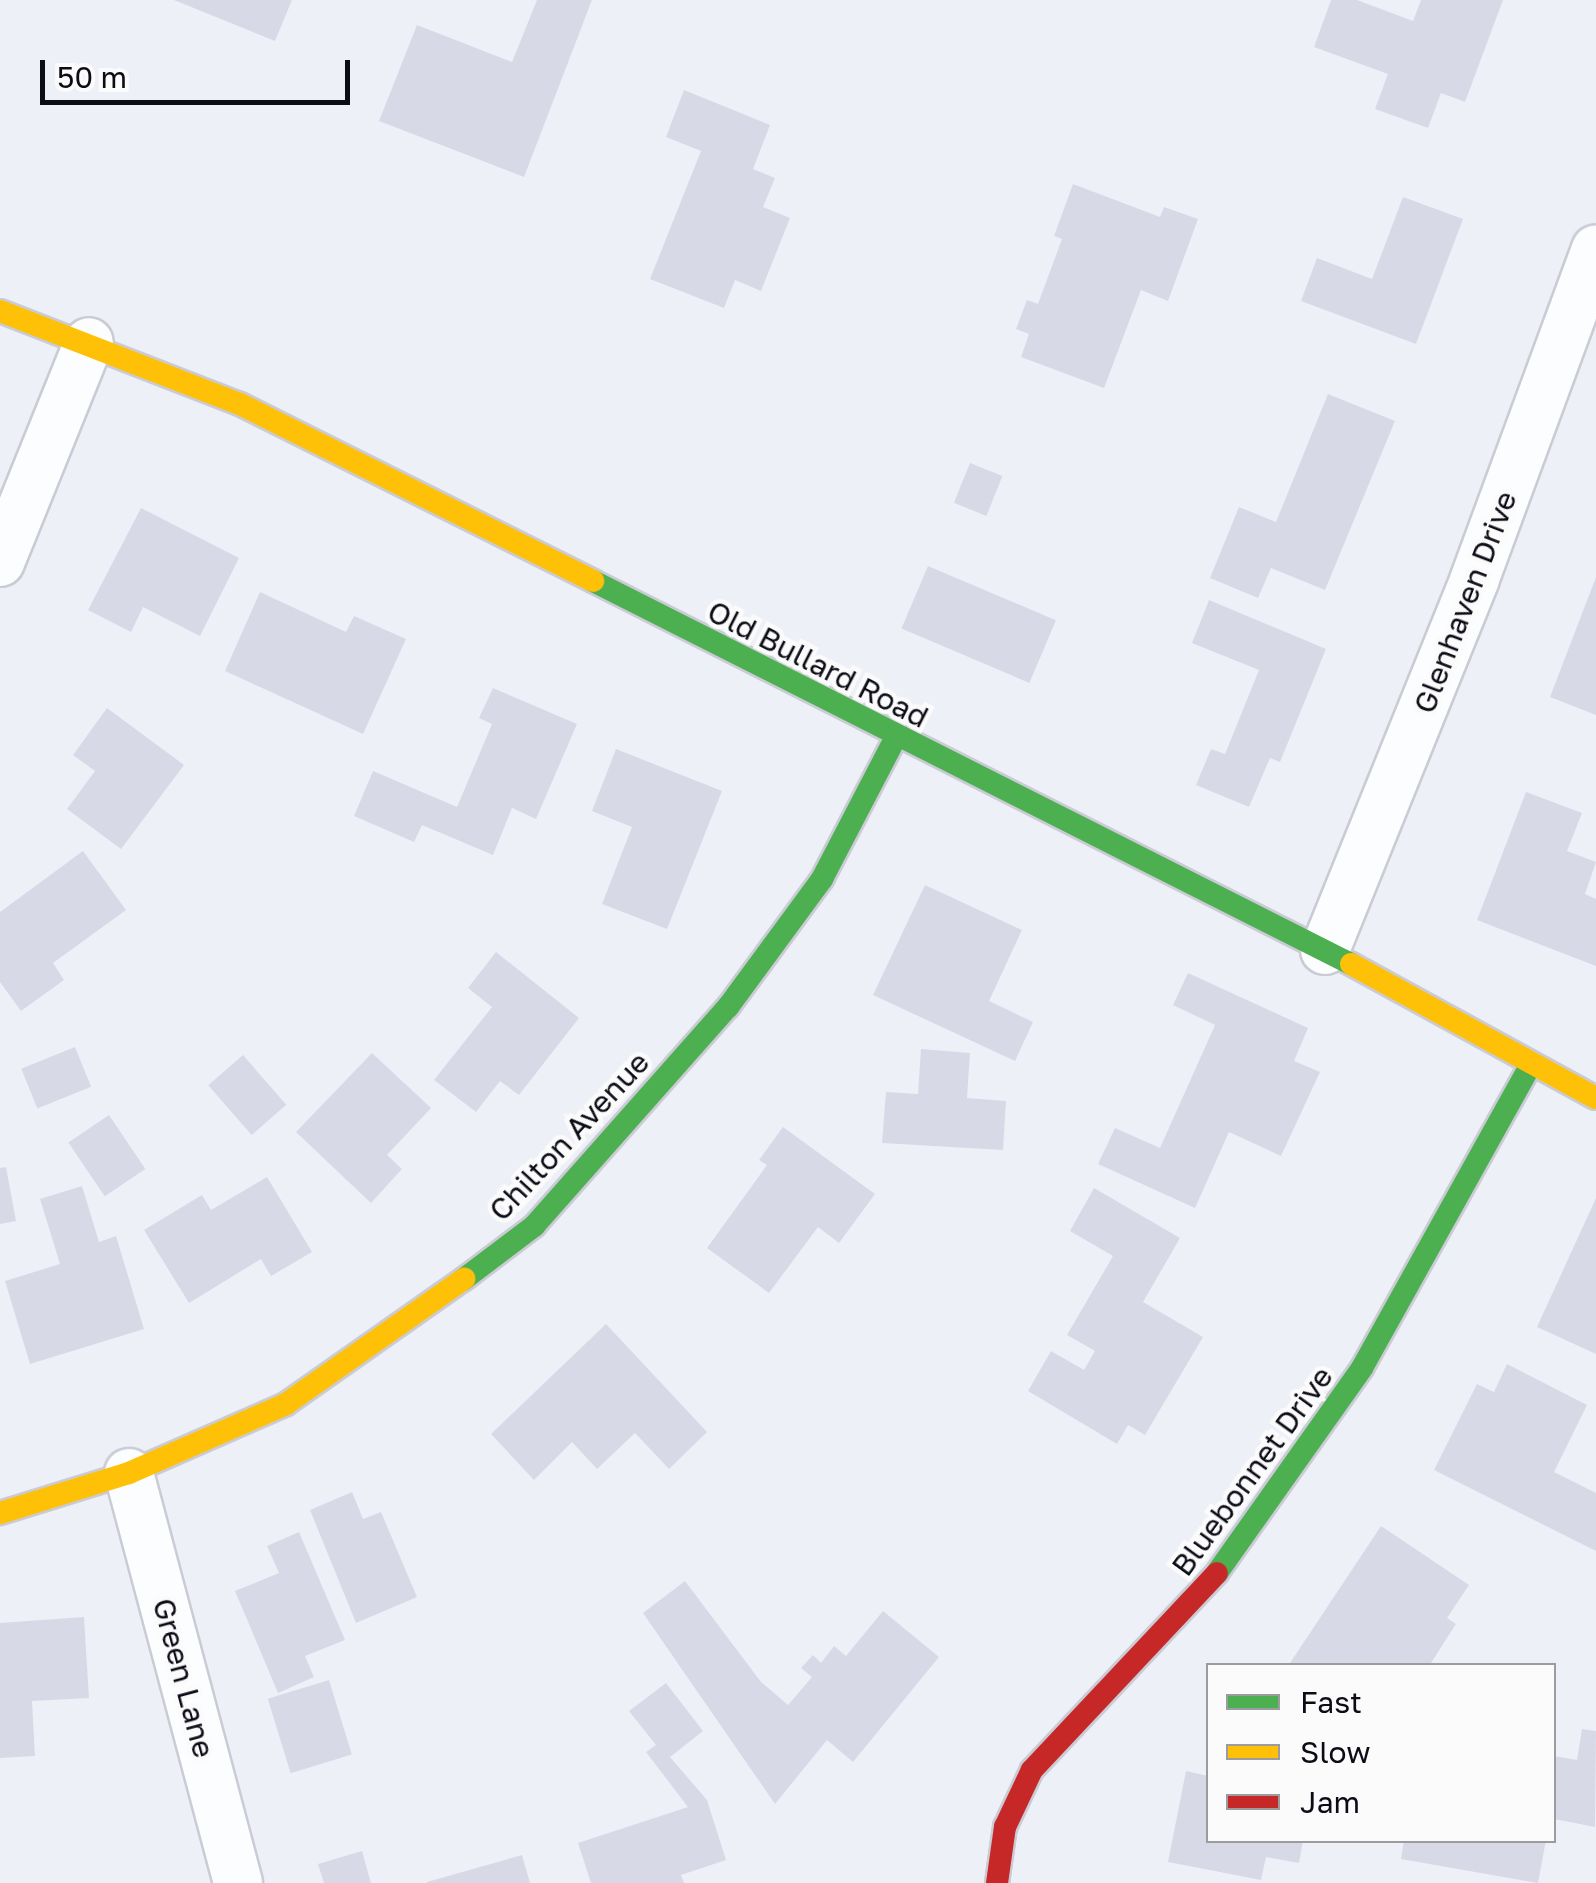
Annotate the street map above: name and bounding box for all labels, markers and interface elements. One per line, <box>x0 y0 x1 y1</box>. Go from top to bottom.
scale bar <box>45 40 355 102</box>
text: 50 m <box>57 59 127 95</box>
street label: Glenhaven Drive <box>1406 486 1524 718</box>
street label: Old Bullard Road <box>702 593 934 735</box>
street label: Chilton Avenue <box>482 1044 656 1228</box>
street label: Bluebonnet Drive <box>1164 1359 1340 1583</box>
street label: Green Lane <box>145 1594 223 1762</box>
legend <box>1206 1663 1556 1843</box>
text: Fast <box>1300 1684 1362 1720</box>
text: Slow <box>1300 1734 1371 1770</box>
text: Jam <box>1300 1784 1360 1820</box>

